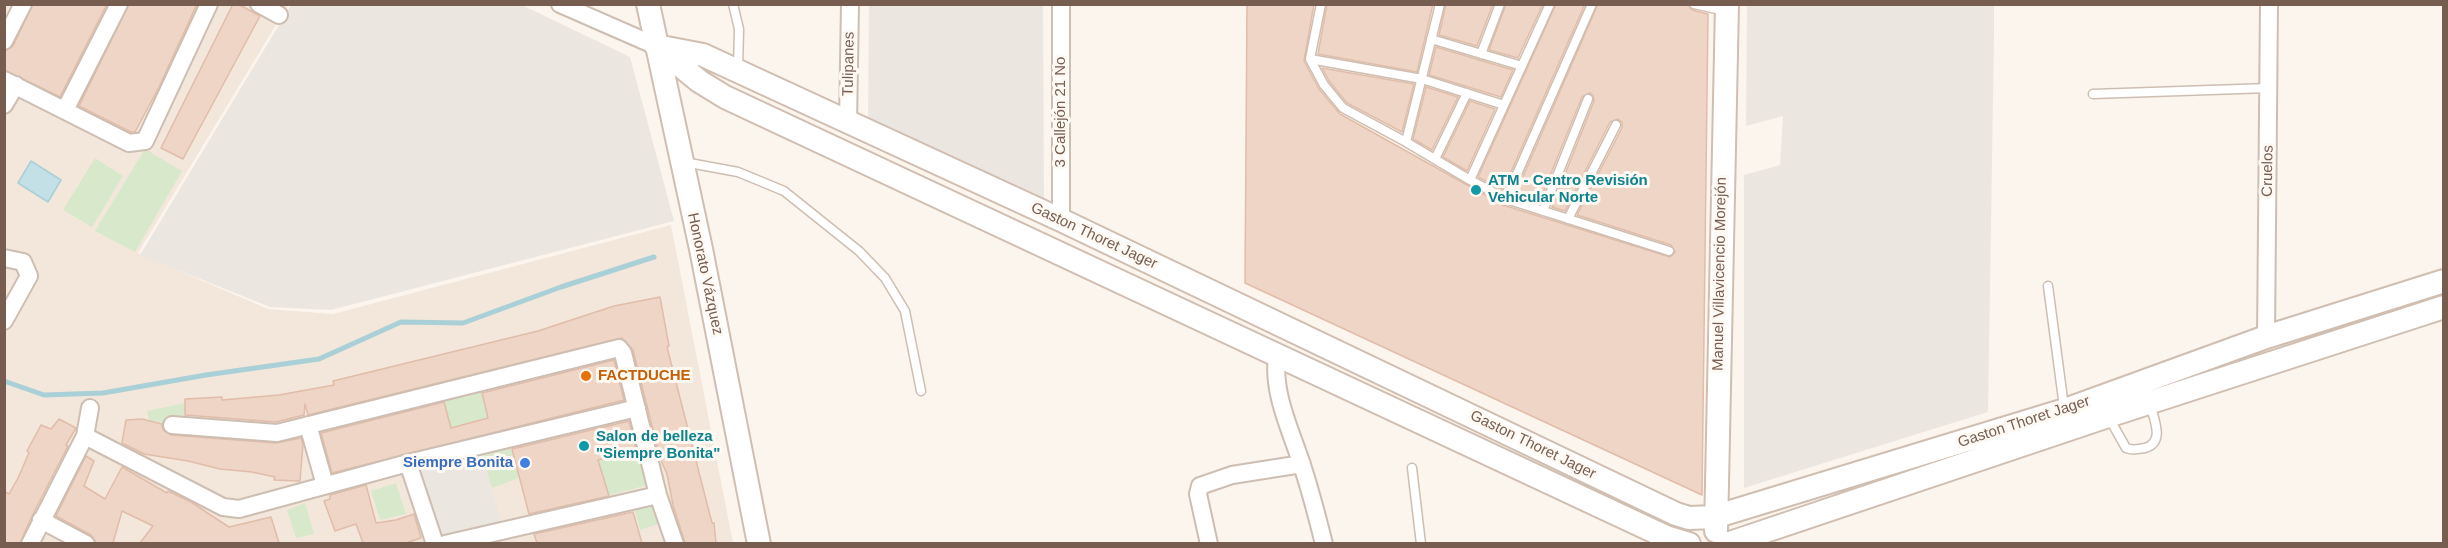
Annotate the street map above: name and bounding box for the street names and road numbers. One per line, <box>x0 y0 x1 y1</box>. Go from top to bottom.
street label: Tulipanes <box>839 32 859 96</box>
street label: 3 Callejón 21 No <box>1052 57 1070 167</box>
street label: Cruelos <box>2259 145 2277 197</box>
street label: Manuel Villavicencio Morejón <box>1709 177 1731 371</box>
street label: Gaston Thoret Jager <box>1028 199 1160 273</box>
street label: Honorato Vázquez <box>683 211 727 337</box>
street label: Gaston Thoret Jager <box>1956 392 2092 452</box>
street label: Gaston Thoret Jager <box>1467 407 1599 483</box>

